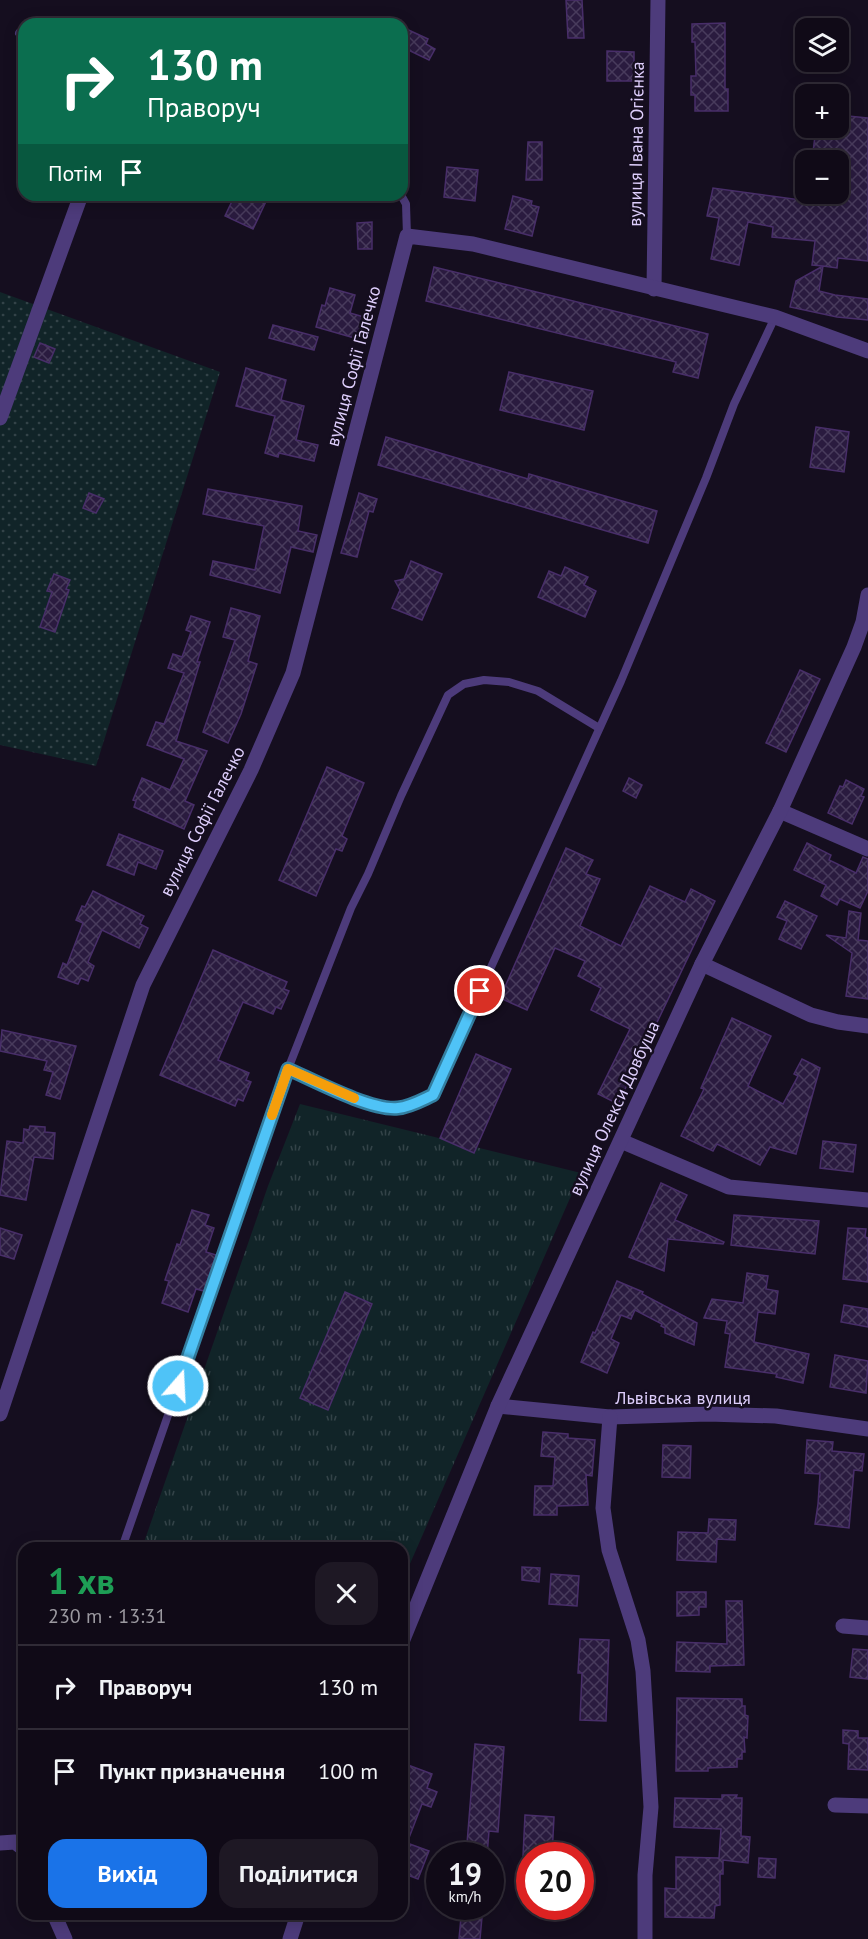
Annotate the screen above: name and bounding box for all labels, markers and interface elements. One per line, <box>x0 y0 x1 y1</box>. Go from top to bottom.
map controls <box>795 18 849 204</box>
button: layers <box>795 18 849 72</box>
text: 130 m <box>147 37 263 92</box>
icon: right <box>48 42 126 120</box>
street label: вулиця Івана Огієнка <box>623 61 649 227</box>
button: + <box>795 84 849 138</box>
text: Праворуч <box>147 90 261 124</box>
button: − <box>795 150 849 204</box>
icon: arrive <box>115 156 148 189</box>
text: Потім <box>48 159 103 187</box>
street label: вулиця Софії Галечко <box>320 283 386 449</box>
street label: вулиця Софії Галечко <box>154 742 250 900</box>
pin <box>454 965 505 1016</box>
icon: arrive <box>463 974 496 1007</box>
street label: вулиця Олекси Довбуша <box>563 1017 665 1199</box>
position arrow <box>146 1354 210 1418</box>
street label: Львівська вулиця <box>614 1386 751 1409</box>
text: 1 хв <box>48 1557 115 1604</box>
button: close <box>315 1562 378 1625</box>
text: 230 m · 13:31 <box>48 1603 166 1629</box>
icon: right <box>48 1671 81 1704</box>
text: Праворуч <box>99 1673 192 1701</box>
text: 130 m <box>318 1673 378 1701</box>
icon: arrive <box>48 1755 81 1788</box>
text: Пункт призначення <box>99 1757 285 1785</box>
text: 100 m <box>318 1757 378 1785</box>
button: Вихід <box>48 1839 207 1908</box>
button: Поділитися <box>219 1839 378 1908</box>
speed limit sign: 20 <box>516 1842 594 1920</box>
text: 19 <box>448 1854 482 1893</box>
text: km/h <box>449 1887 481 1906</box>

